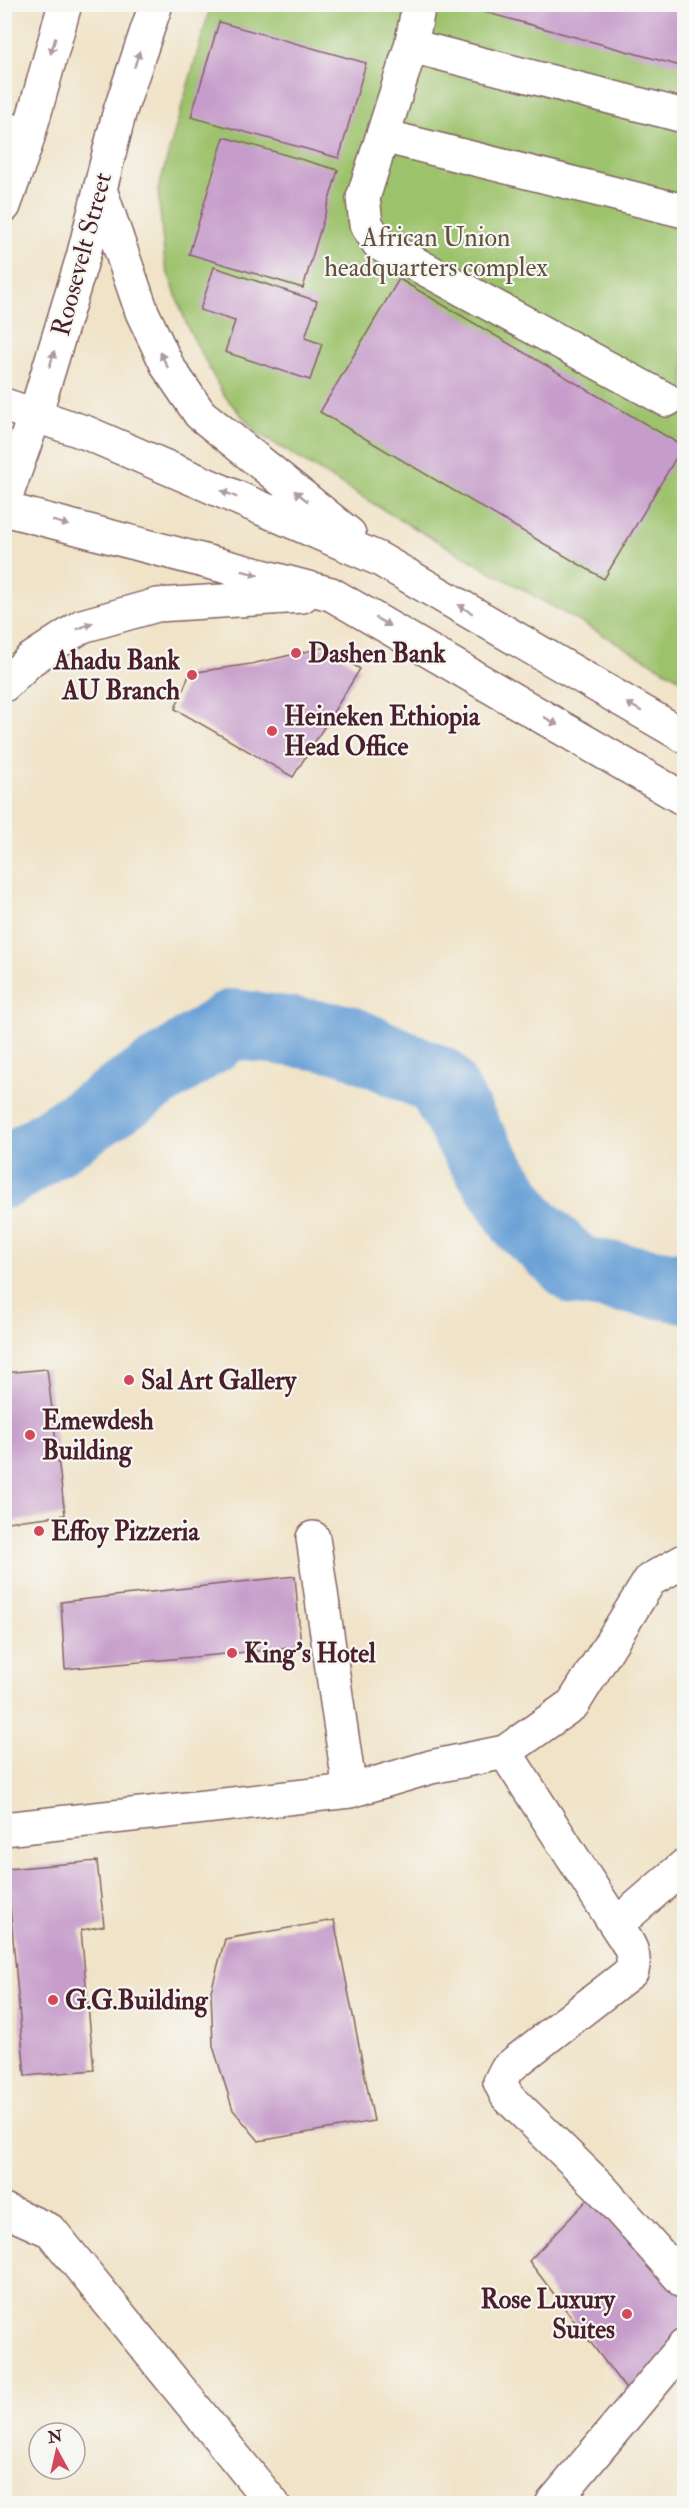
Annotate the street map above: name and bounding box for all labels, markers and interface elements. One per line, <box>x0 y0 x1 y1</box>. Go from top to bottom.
one-way arrow <box>48 38 57 56</box>
one-way arrow <box>133 50 143 68</box>
street label: Roosevelt Street <box>45 169 119 340</box>
park label: African Union headquarters complex <box>324 222 548 285</box>
one-way arrow <box>48 350 57 368</box>
one-way arrow <box>160 351 169 368</box>
one-way arrow <box>220 489 238 498</box>
one-way arrow <box>293 489 309 502</box>
one-way arrow <box>52 519 70 529</box>
one-way arrow <box>241 569 259 578</box>
one-way arrow <box>457 603 473 614</box>
one-way arrow <box>375 617 391 628</box>
one-way arrow <box>76 621 94 631</box>
place label: Dashen Bank <box>308 638 446 670</box>
place label: Ahadu Bank AU Branch <box>53 645 181 707</box>
marker: Dashen Bank <box>289 646 303 660</box>
marker: Ahadu Bank AU Branch <box>185 668 199 682</box>
place label: Heineken Ethiopia Head Office <box>284 701 481 763</box>
one-way arrow <box>626 701 642 712</box>
one-way arrow <box>543 716 560 726</box>
marker: Heineken Ethiopia Head Office <box>265 724 279 738</box>
place label: Sal Art Gallery <box>141 1365 298 1398</box>
marker: Sal Art Gallery <box>122 1373 136 1387</box>
place label: Emewdesh Building <box>42 1405 154 1468</box>
marker: Emewdesh Building <box>23 1428 37 1442</box>
place label: Effoy Pizzeria <box>51 1516 201 1549</box>
marker: Effoy Pizzeria <box>32 1524 46 1538</box>
place label: King's Hotel <box>244 1638 376 1671</box>
marker: King's Hotel <box>225 1646 239 1660</box>
place label: G.G.Building <box>65 1985 209 2018</box>
marker: G.G.Building <box>46 1993 60 2007</box>
place label: Rose Luxury Suites <box>480 2284 617 2346</box>
marker: Rose Luxury Suites <box>620 2307 634 2321</box>
north arrow <box>27 2421 87 2481</box>
text: N <box>46 2426 64 2448</box>

